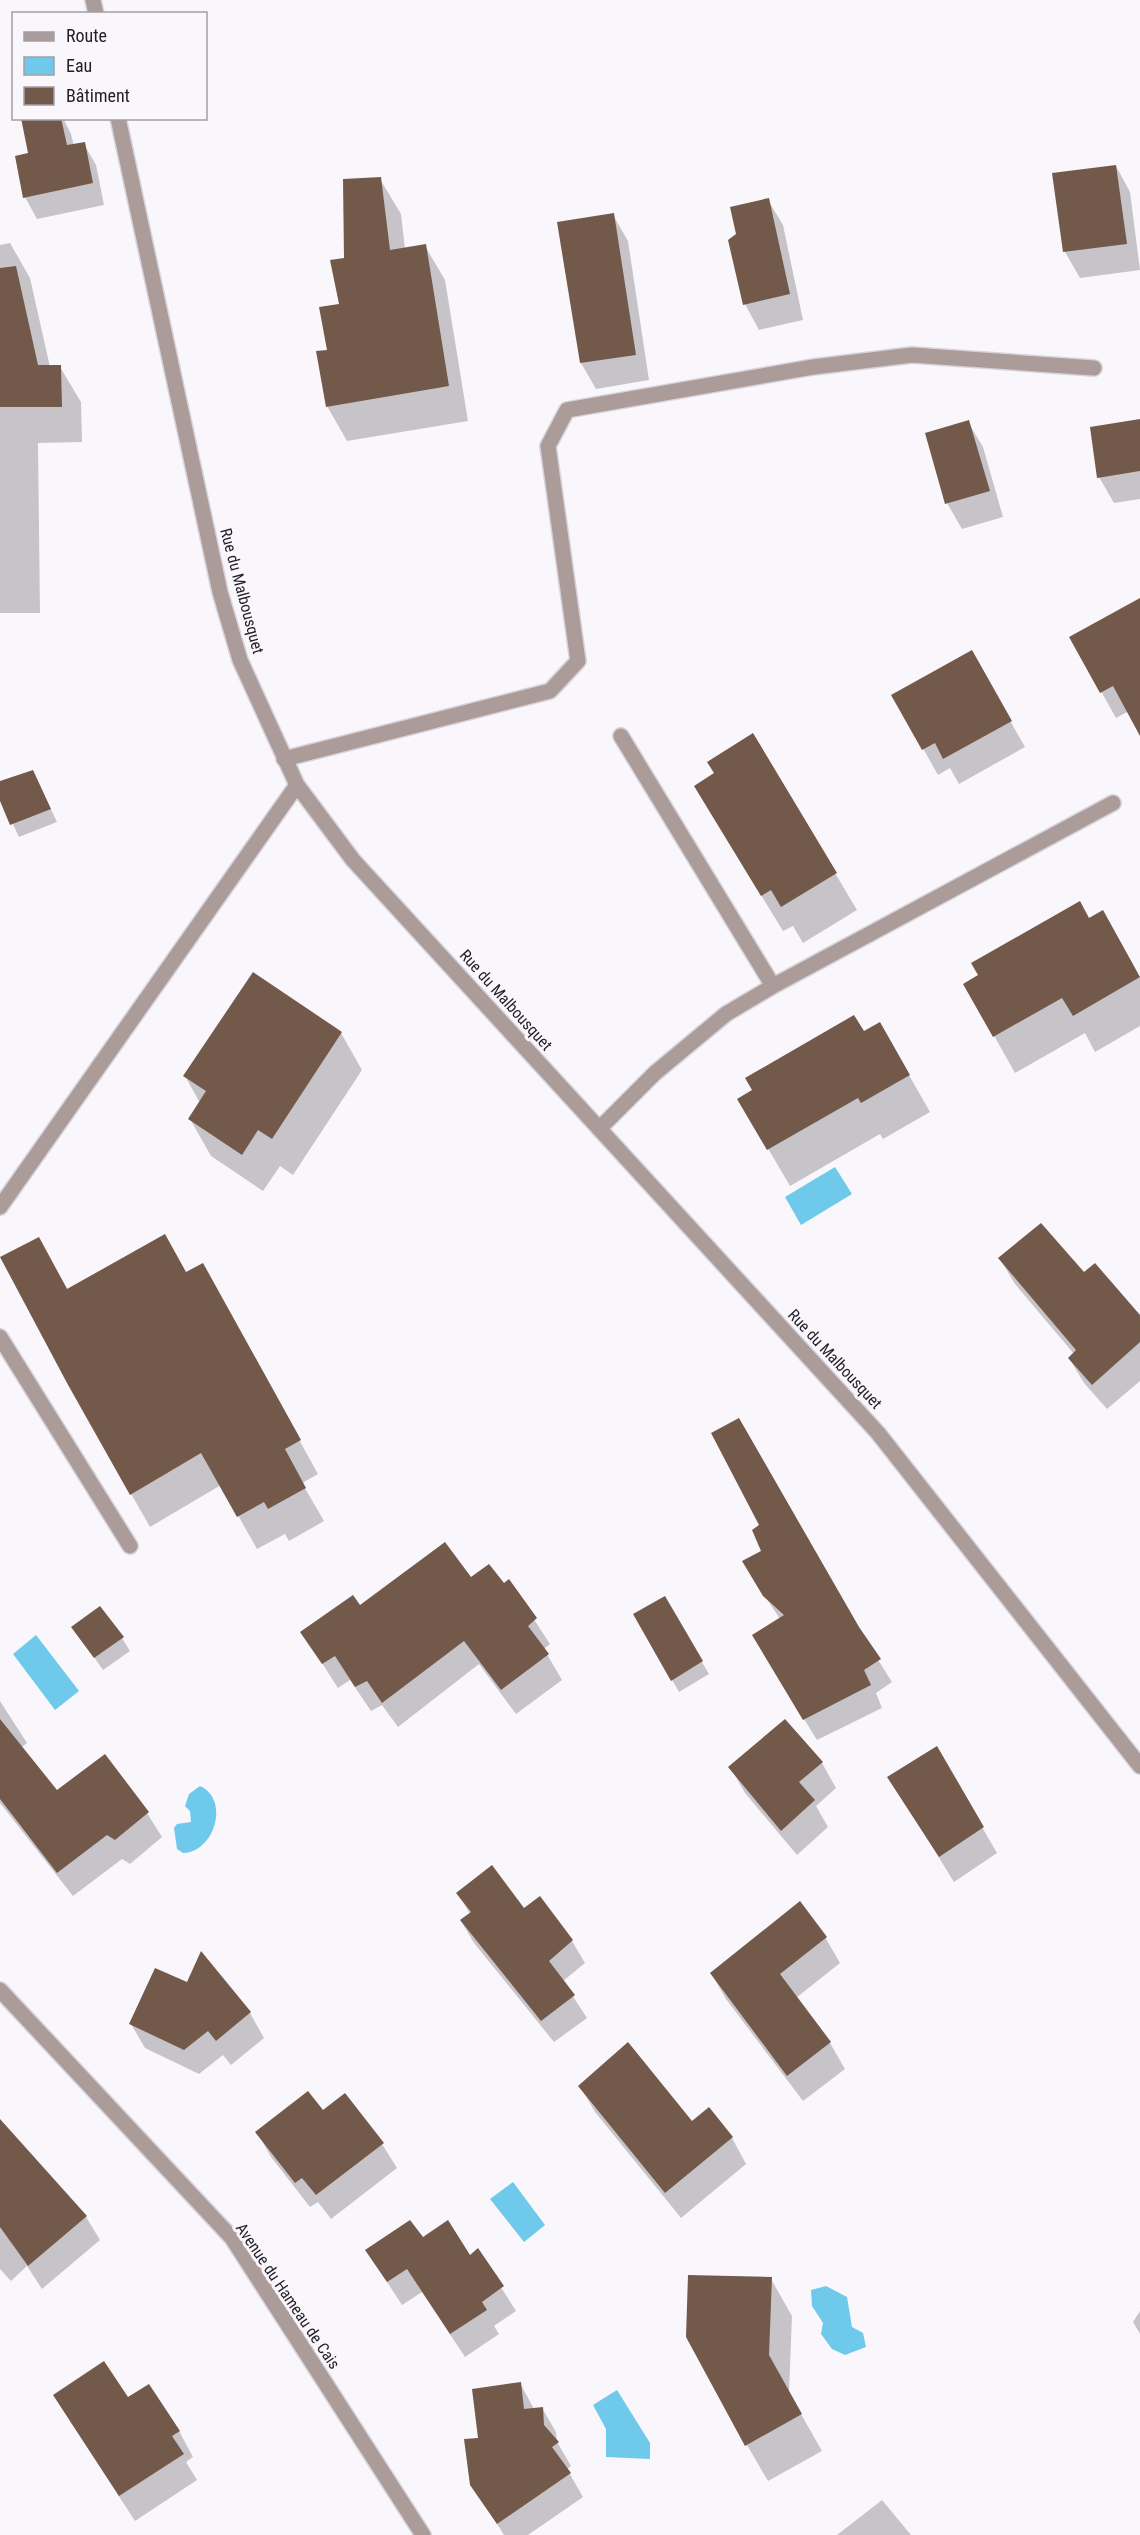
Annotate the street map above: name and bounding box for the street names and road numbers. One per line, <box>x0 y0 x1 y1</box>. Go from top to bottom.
street label: Rue du Malbousquet <box>216 526 268 656</box>
street label: Rue du Malbousquet <box>456 946 556 1055</box>
street label: Rue du Malbousquet <box>784 1305 886 1413</box>
street label: Avenue du Hameau de Cais <box>232 2219 344 2373</box>

